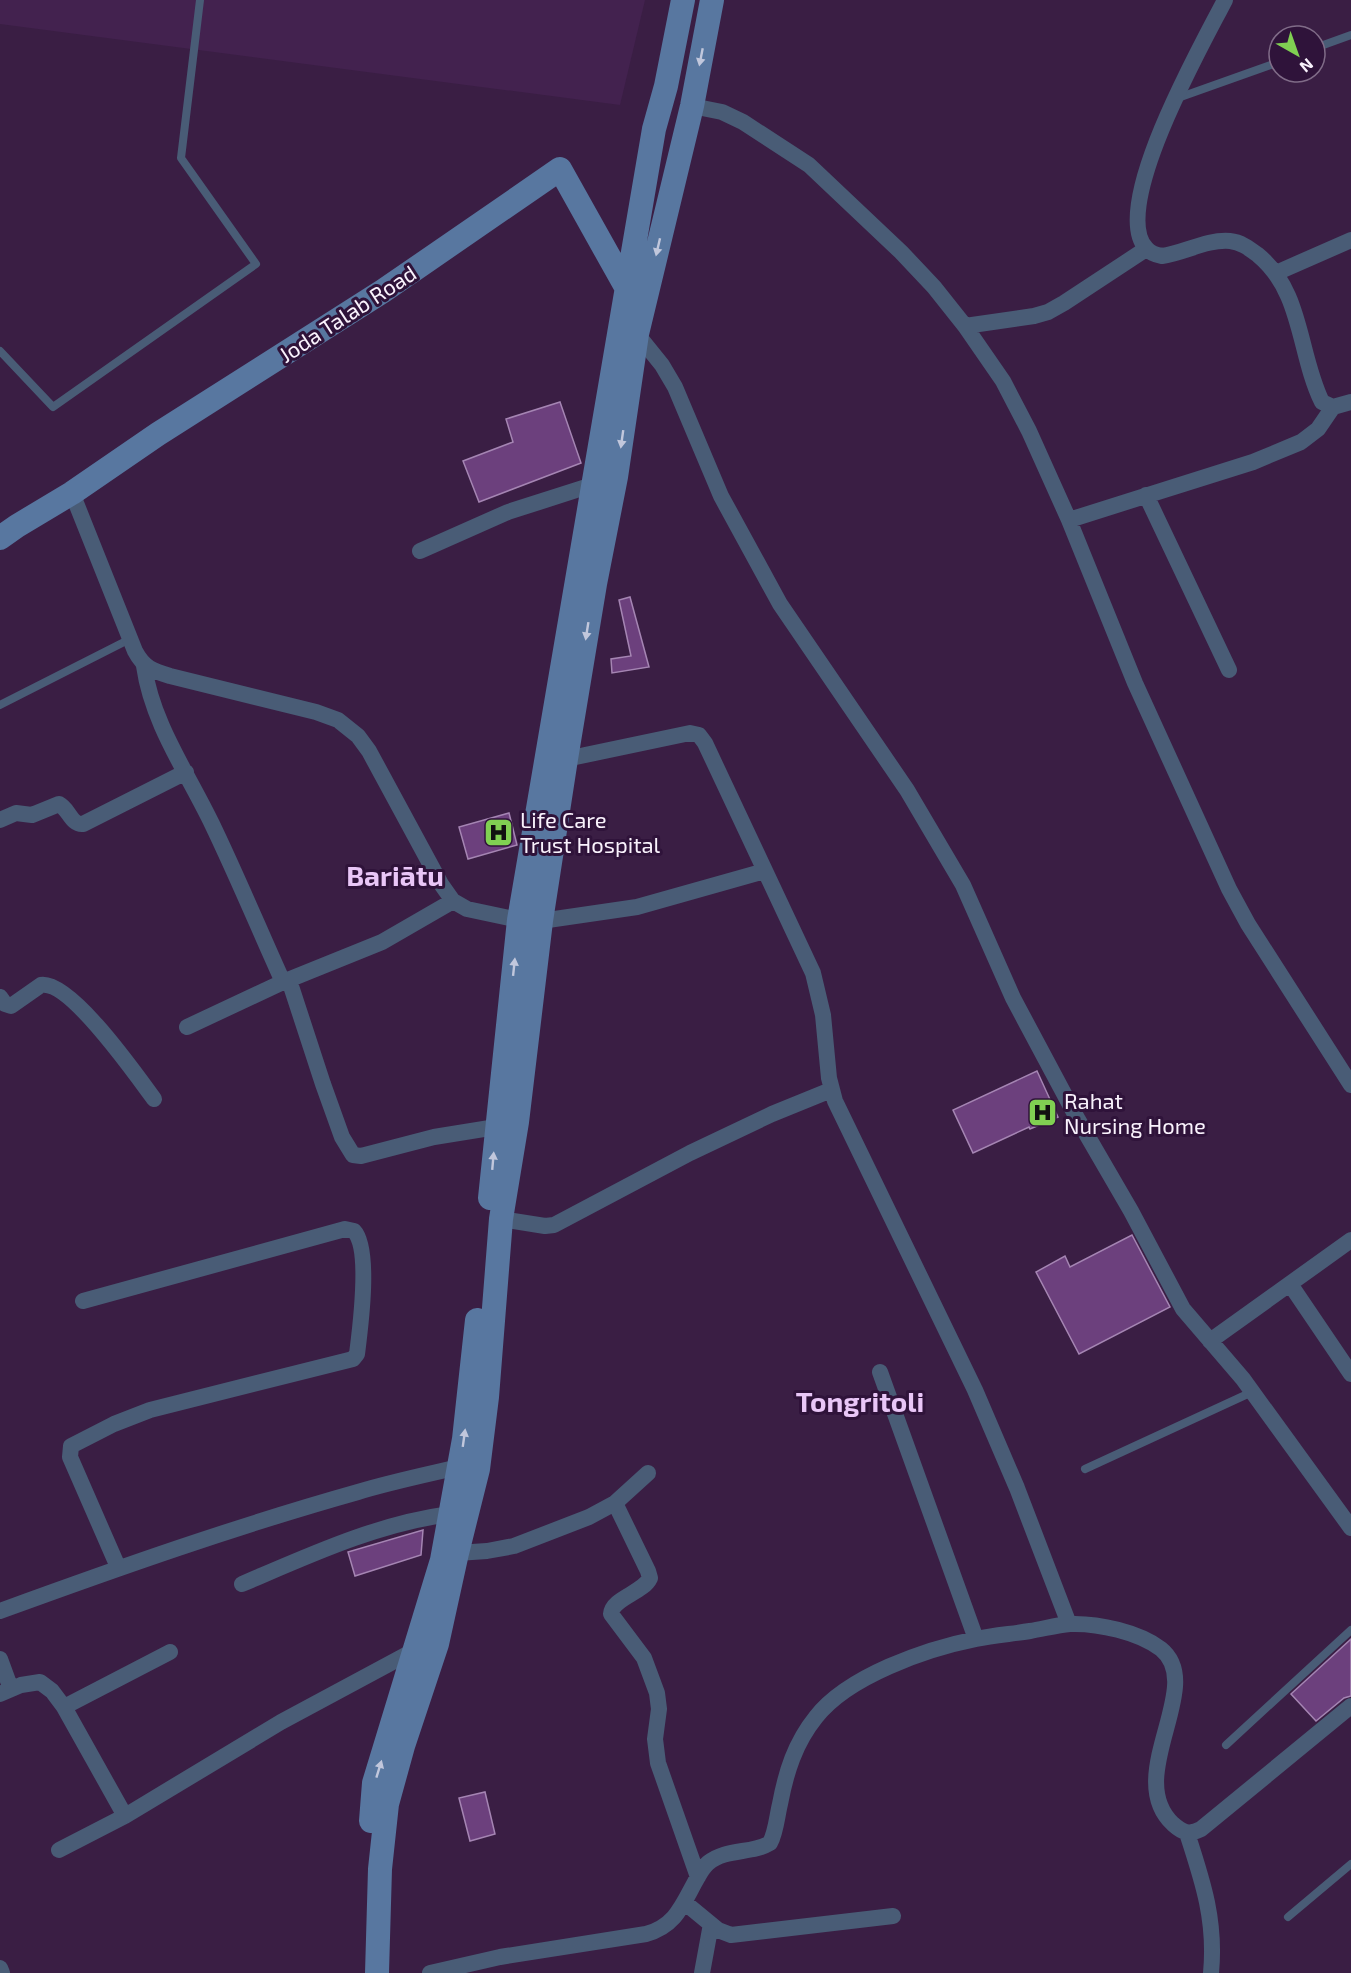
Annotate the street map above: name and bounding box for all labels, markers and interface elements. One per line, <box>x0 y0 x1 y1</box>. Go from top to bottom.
north arrow <box>1267 24 1327 84</box>
one-way arrow <box>696 48 705 67</box>
text: N <box>1296 55 1317 77</box>
one-way arrow <box>652 238 662 257</box>
street label: Joda Talab Road <box>273 259 421 367</box>
one-way arrow <box>617 430 626 449</box>
one-way arrow <box>582 621 591 640</box>
place label: Life Care Trust Hospital <box>520 806 661 857</box>
hospital icon: Life Care Trust Hospital <box>483 816 515 848</box>
district label: Bariātu <box>346 858 444 892</box>
one-way arrow <box>509 957 519 976</box>
place label: Rahat Nursing Home <box>1064 1087 1206 1138</box>
hospital icon: Rahat Nursing Home <box>1027 1097 1059 1129</box>
one-way arrow <box>488 1151 498 1170</box>
district label: Tongritoli <box>796 1384 924 1418</box>
one-way arrow <box>460 1428 469 1447</box>
one-way arrow <box>375 1760 384 1778</box>

